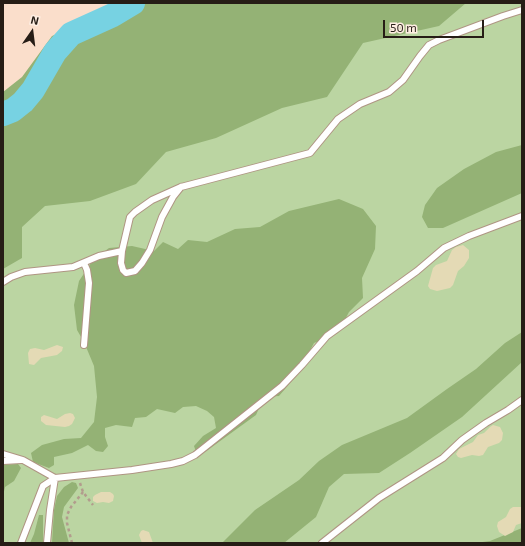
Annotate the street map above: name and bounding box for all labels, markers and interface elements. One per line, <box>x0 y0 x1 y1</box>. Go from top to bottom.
north arrow <box>12 12 52 52</box>
scale bar <box>385 12 486 38</box>
text: N <box>30 13 40 27</box>
text: 50 m <box>390 20 417 34</box>

